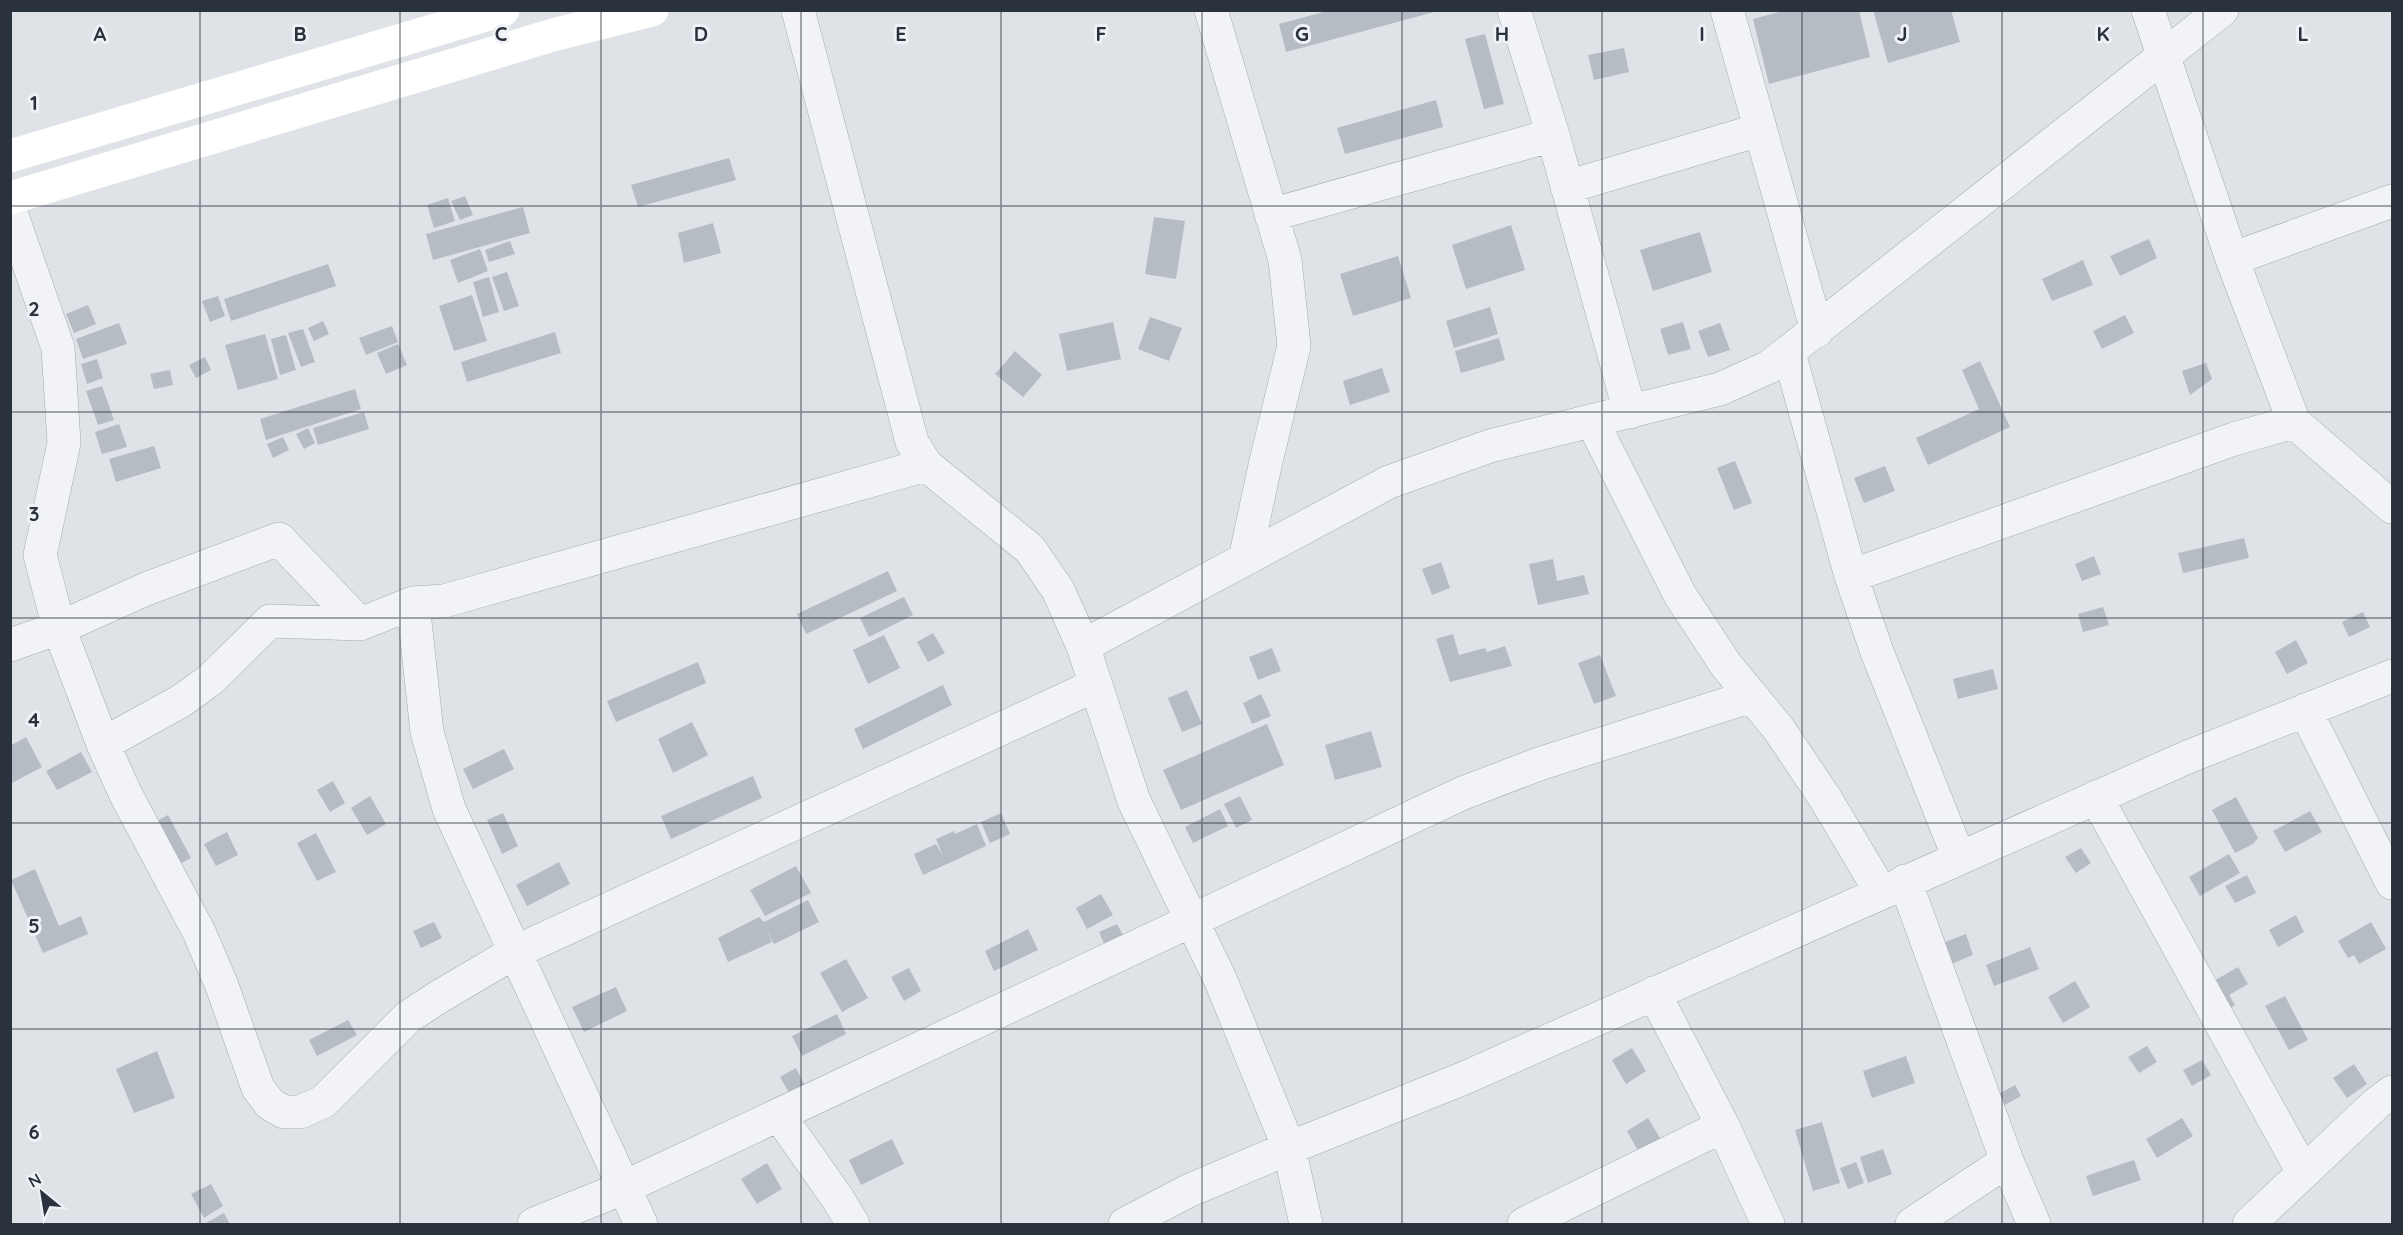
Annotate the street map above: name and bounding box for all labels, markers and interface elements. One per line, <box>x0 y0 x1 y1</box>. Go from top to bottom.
text: A <box>94 21 107 46</box>
text: B <box>293 21 307 46</box>
text: C <box>495 21 508 46</box>
text: D <box>694 21 708 46</box>
text: E <box>895 21 907 46</box>
text: F <box>1095 21 1107 46</box>
text: G <box>1295 21 1309 46</box>
text: H <box>1495 21 1509 46</box>
text: I <box>1699 21 1705 46</box>
text: J <box>1896 21 1908 46</box>
text: K <box>2096 21 2110 46</box>
text: L <box>2297 21 2309 46</box>
text: 1 <box>30 90 38 115</box>
text: 2 <box>28 296 40 321</box>
text: 3 <box>29 501 39 526</box>
text: 4 <box>28 707 40 732</box>
text: 5 <box>28 913 40 938</box>
text: 6 <box>28 1119 40 1144</box>
north arrow <box>12 1163 72 1223</box>
text: N <box>24 1168 45 1192</box>

